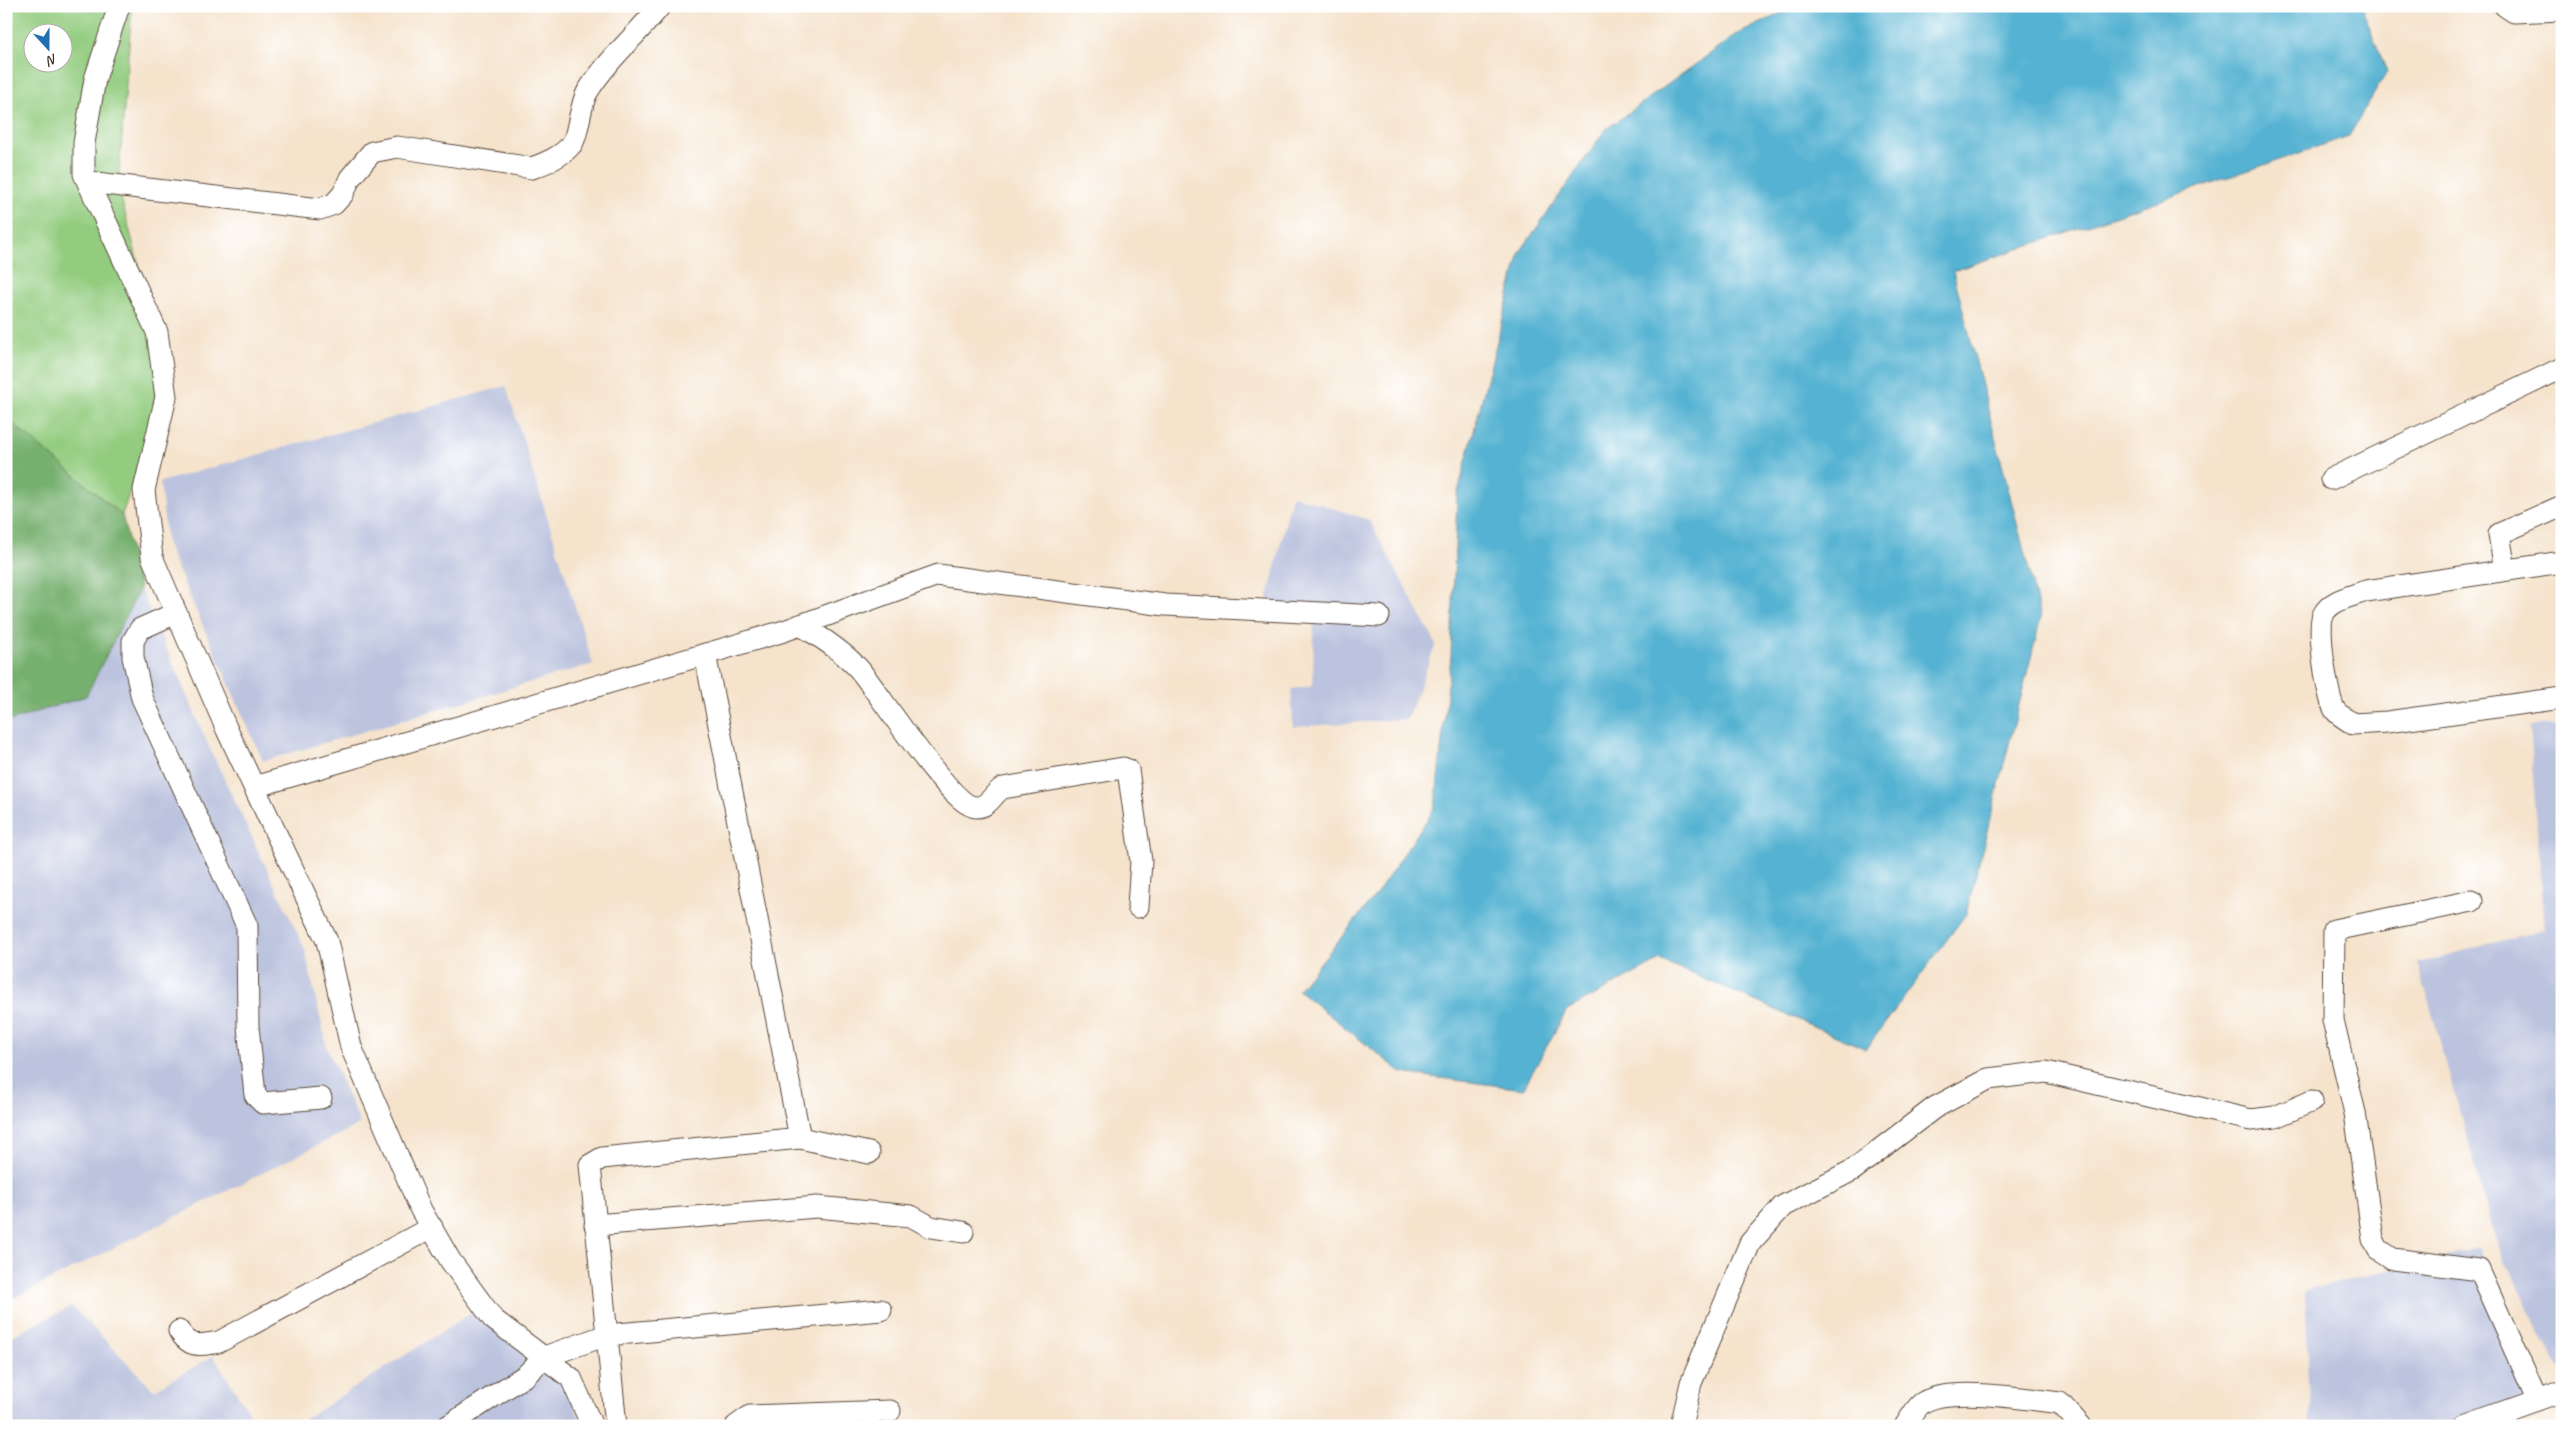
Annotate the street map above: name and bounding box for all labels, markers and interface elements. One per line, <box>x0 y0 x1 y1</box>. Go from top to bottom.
north arrow <box>22 22 72 72</box>
text: N <box>43 50 60 70</box>

